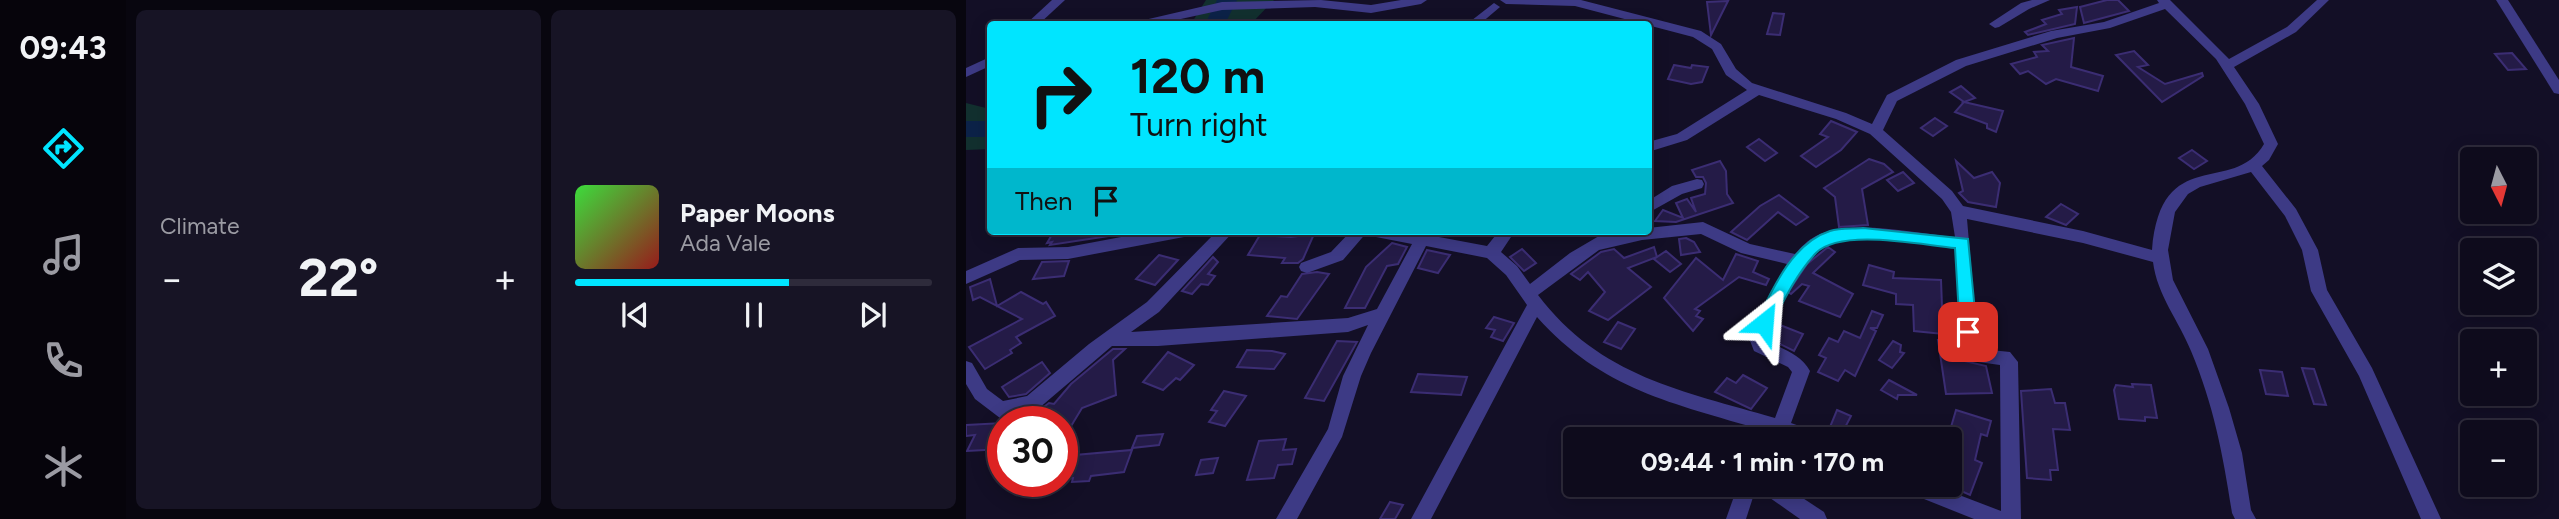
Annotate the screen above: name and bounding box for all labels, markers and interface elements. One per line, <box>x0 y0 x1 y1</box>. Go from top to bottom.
text: 09:43 <box>20 29 106 67</box>
text: 120 m <box>1130 46 1265 105</box>
icon: right <box>1015 49 1106 140</box>
text: Turn right <box>1130 106 1268 144</box>
icon: directions <box>39 124 88 173</box>
north arrow <box>2460 147 2538 224</box>
map controls <box>2460 147 2537 497</box>
icon: arrive <box>1087 182 1125 220</box>
text: Then <box>1015 185 1073 217</box>
text: Paper Moons <box>680 197 835 229</box>
text: Climate <box>160 212 239 240</box>
text: Ada Vale <box>680 229 771 257</box>
icon: music <box>39 230 88 279</box>
button: layers <box>2460 238 2537 315</box>
text: 22° <box>299 247 378 309</box>
text: − <box>160 256 184 302</box>
text: + <box>493 256 517 302</box>
position arrow <box>1727 286 1801 360</box>
icon: previous <box>616 296 654 334</box>
icon: pause <box>735 296 773 334</box>
icon: next <box>854 296 892 334</box>
pin <box>1938 302 1998 362</box>
icon: arrive <box>1949 313 1987 351</box>
button: + <box>2460 329 2537 406</box>
icon: phone <box>39 336 88 385</box>
speed limit sign: 30 <box>987 406 1078 497</box>
button: − <box>2460 420 2537 497</box>
icon: climate <box>39 442 88 491</box>
text: 09:44 · 1 min · 170 m <box>1641 446 1884 478</box>

